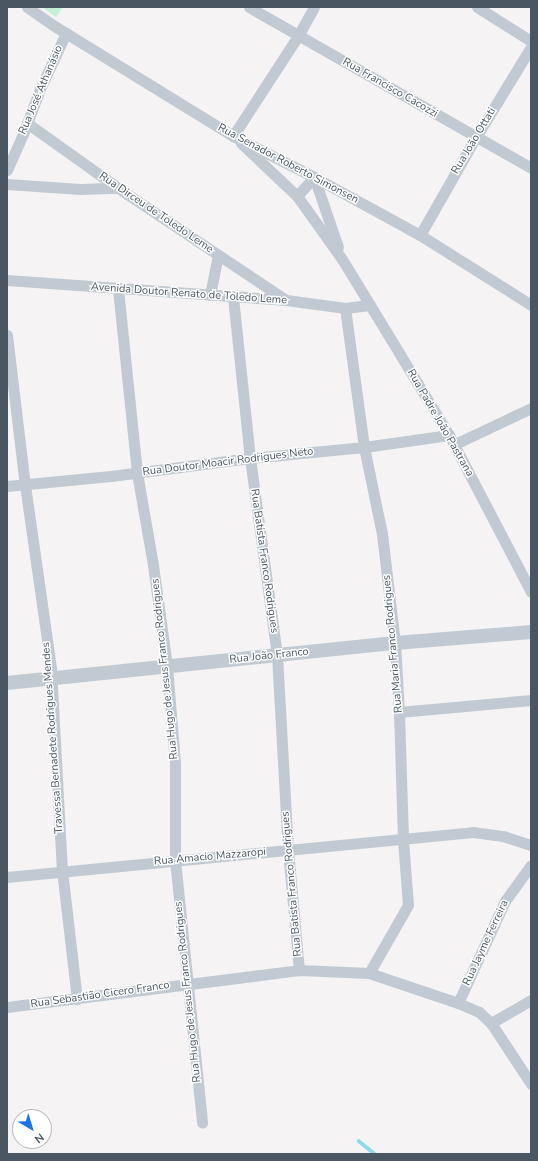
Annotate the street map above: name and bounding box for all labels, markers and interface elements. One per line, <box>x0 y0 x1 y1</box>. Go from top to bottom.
street label: Rua José Athanásio <box>16 43 66 137</box>
street label: Rua Francisco Cacozzi <box>340 55 440 121</box>
street label: Rua João Ottati <box>449 106 499 176</box>
street label: Rua Senador Roberto Simonsen <box>215 121 361 207</box>
street label: Rua Dirceu de Toledo Leme <box>96 170 216 256</box>
street label: Avenida Doutor Renato de Toledo Leme <box>91 281 287 307</box>
street label: Rua Padre João Pastrana <box>404 367 476 479</box>
street label: Rua Doutor Moacir Rodrigues Neto <box>142 445 314 479</box>
street label: Rua Batista Franco Rodrigues <box>247 488 281 634</box>
street label: Rua Maria Franco Rodrigues <box>380 574 406 714</box>
street label: Rua Hugo de Jesus Franco Rodrigues <box>149 578 181 760</box>
street label: Travessa Bernadete Rodrigues Mendes <box>40 642 66 834</box>
street label: Rua João Franco <box>229 645 309 667</box>
street label: Rua Batista Franco Rodrigues <box>279 811 305 957</box>
street label: Rua Amacio Mazzaropi <box>154 846 266 868</box>
street label: Rua Jayme Ferreira <box>460 898 512 988</box>
street label: Rua Hugo de Jesus Franco Rodrigues <box>172 901 204 1083</box>
street label: Rua Sebastião Cicero Franco <box>30 979 170 1011</box>
north arrow <box>12 1109 52 1149</box>
text: N <box>31 1130 47 1147</box>

